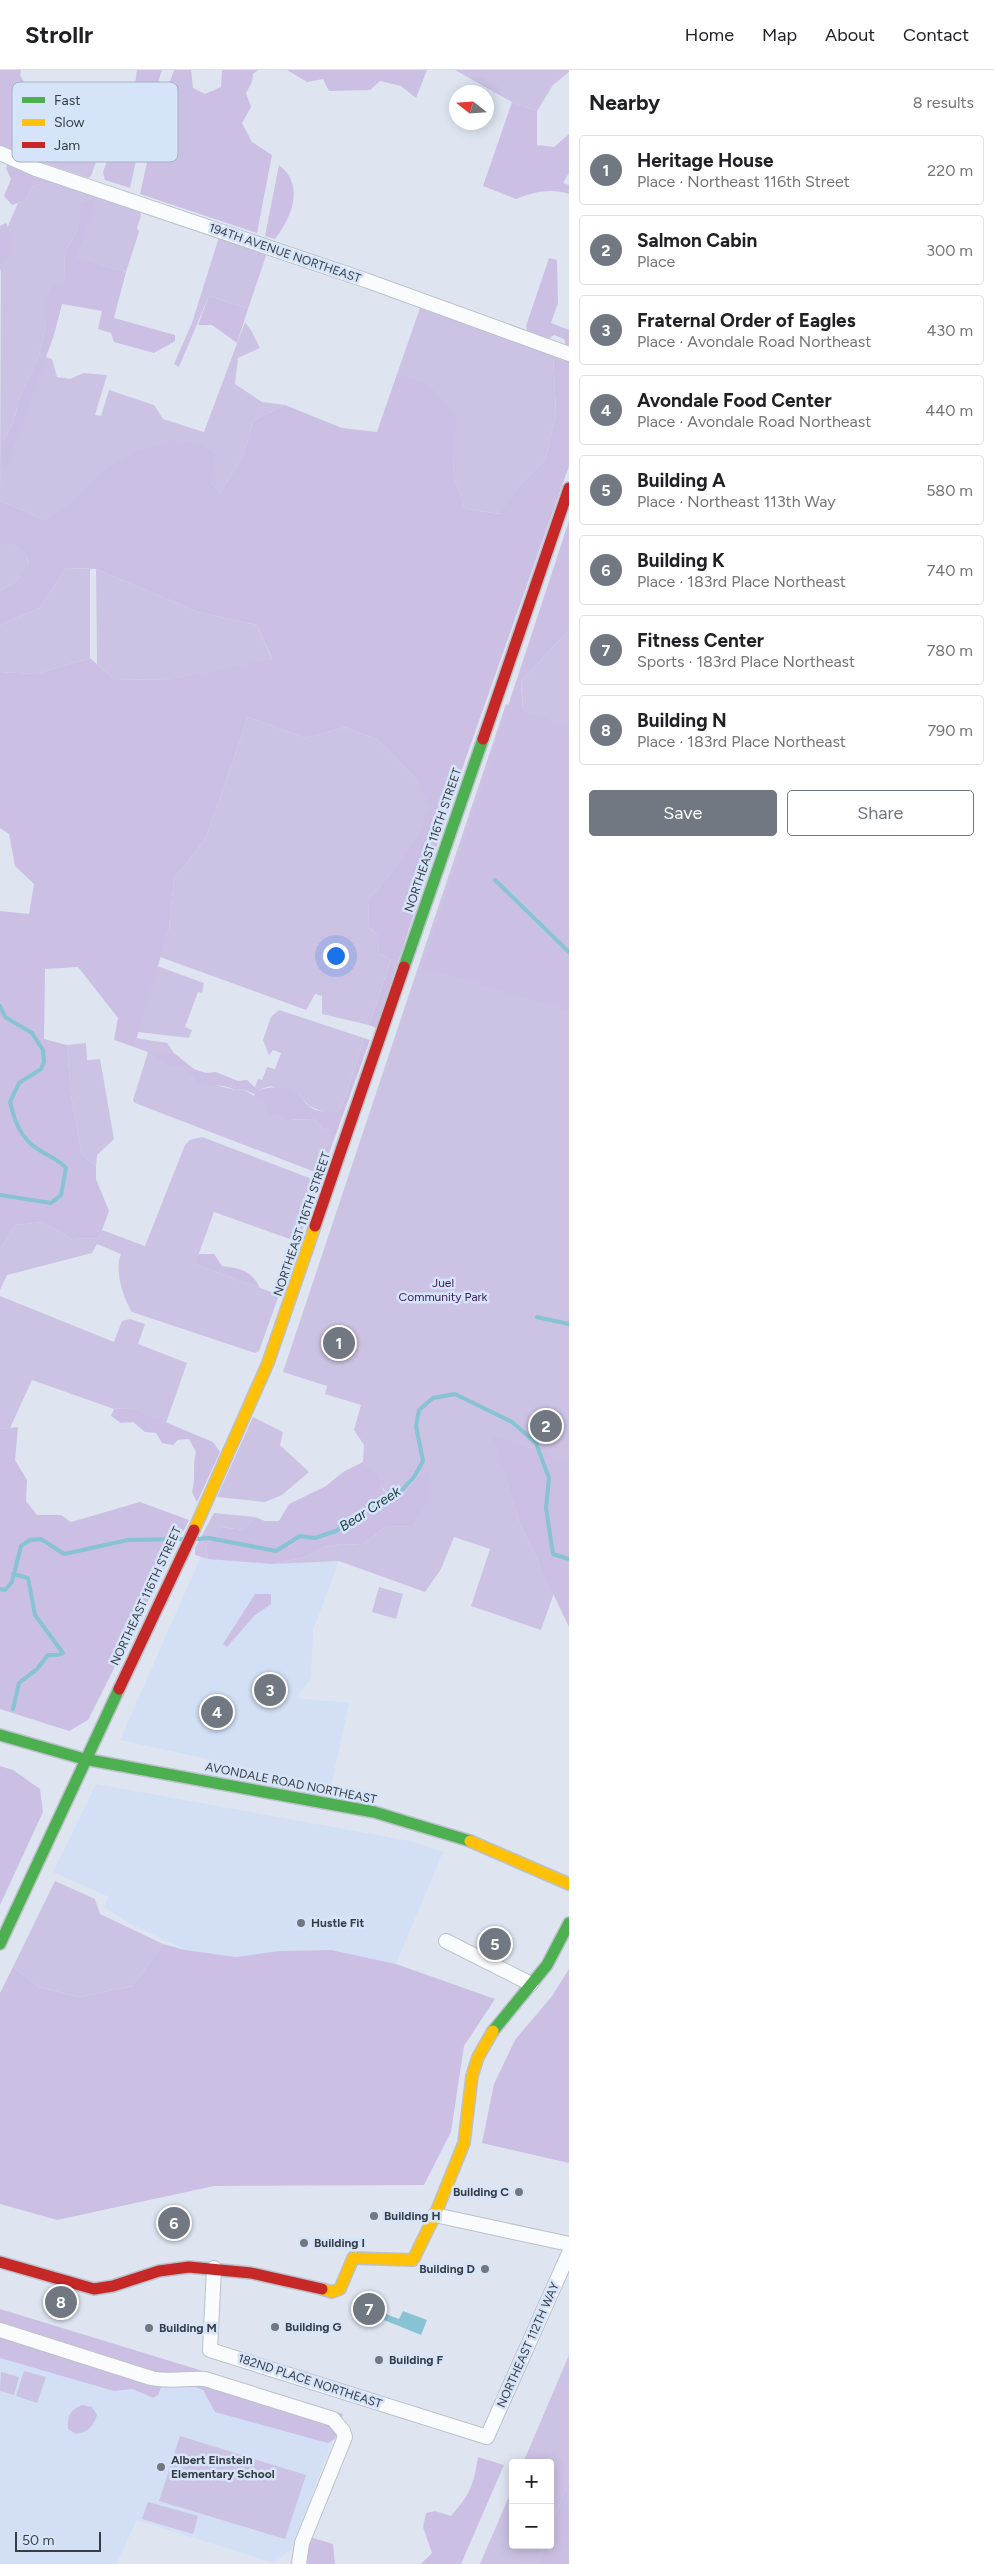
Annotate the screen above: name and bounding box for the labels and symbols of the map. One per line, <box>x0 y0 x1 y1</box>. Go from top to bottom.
legend <box>12 82 178 162</box>
north arrow <box>449 85 494 130</box>
text: Fast <box>54 92 80 109</box>
text: Slow <box>54 114 85 131</box>
text: Jam <box>54 137 80 154</box>
street label: 194TH AVENUE NORTHEAST <box>207 220 363 286</box>
street label: NORTHEAST 116TH STREET <box>402 766 464 914</box>
your location <box>323 943 349 969</box>
street label: NORTHEAST 116TH STREET <box>271 1150 333 1298</box>
park label: Juel Community Park <box>399 1276 488 1304</box>
pin: 1 <box>323 1324 355 1362</box>
pin: 2 <box>530 1407 562 1445</box>
water label: Bear Creek <box>336 1482 405 1535</box>
street label: NORTHEAST 116TH STREET <box>108 1524 185 1668</box>
pin: 3 <box>254 1671 286 1709</box>
pin: 4 <box>201 1693 233 1731</box>
street label: AVONDALE ROAD NORTHEAST <box>204 1760 378 1807</box>
place label: Hustle Fit <box>311 1916 364 1930</box>
marker: Hustle Fit <box>295 1917 307 1929</box>
pin: 5 <box>479 1925 511 1963</box>
place label: Building C <box>453 2185 509 2199</box>
marker: Building C <box>513 2186 525 2198</box>
pin: 6 <box>158 2204 190 2242</box>
place label: Building H <box>384 2209 440 2223</box>
marker: Building H <box>368 2210 380 2222</box>
place label: Building I <box>314 2236 365 2250</box>
marker: Building I <box>298 2237 310 2249</box>
place label: Building D <box>419 2262 475 2276</box>
marker: Building D <box>479 2263 491 2275</box>
street label: NORTHEAST 112TH WAY <box>494 2280 562 2410</box>
pin: 8 <box>45 2283 77 2321</box>
pin: 7 <box>353 2290 385 2328</box>
place label: Building G <box>285 2320 341 2334</box>
place label: Building M <box>159 2321 217 2335</box>
marker: Building G <box>269 2321 281 2333</box>
marker: Building M <box>143 2322 155 2334</box>
street label: 182ND PLACE NORTHEAST <box>236 2351 384 2411</box>
place label: Building F <box>389 2353 443 2367</box>
marker: Building F <box>373 2354 385 2366</box>
place label: Albert Einstein Elementary School <box>171 2453 275 2481</box>
marker: Albert Einstein Elementary School <box>155 2461 167 2473</box>
scale bar <box>15 2529 101 2552</box>

